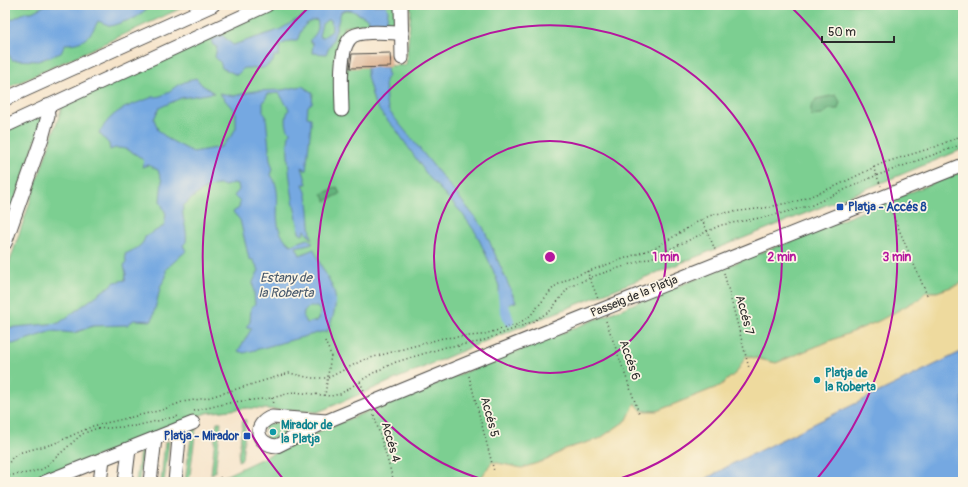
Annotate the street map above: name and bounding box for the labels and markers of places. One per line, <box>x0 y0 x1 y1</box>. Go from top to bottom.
place label: Platja - Accés 8 <box>848 200 927 215</box>
marker: Platja - Accés 8 <box>835 202 845 212</box>
centre of rings <box>543 250 557 264</box>
place label: Platja de la Roberta <box>825 366 876 395</box>
marker: Platja de la Roberta <box>812 375 822 385</box>
place label: Mirador de la Platja <box>281 418 334 447</box>
marker: Mirador de la Platja <box>268 427 278 437</box>
place label: Platja - Mirador <box>164 429 240 444</box>
marker: Platja - Mirador <box>242 431 252 441</box>

